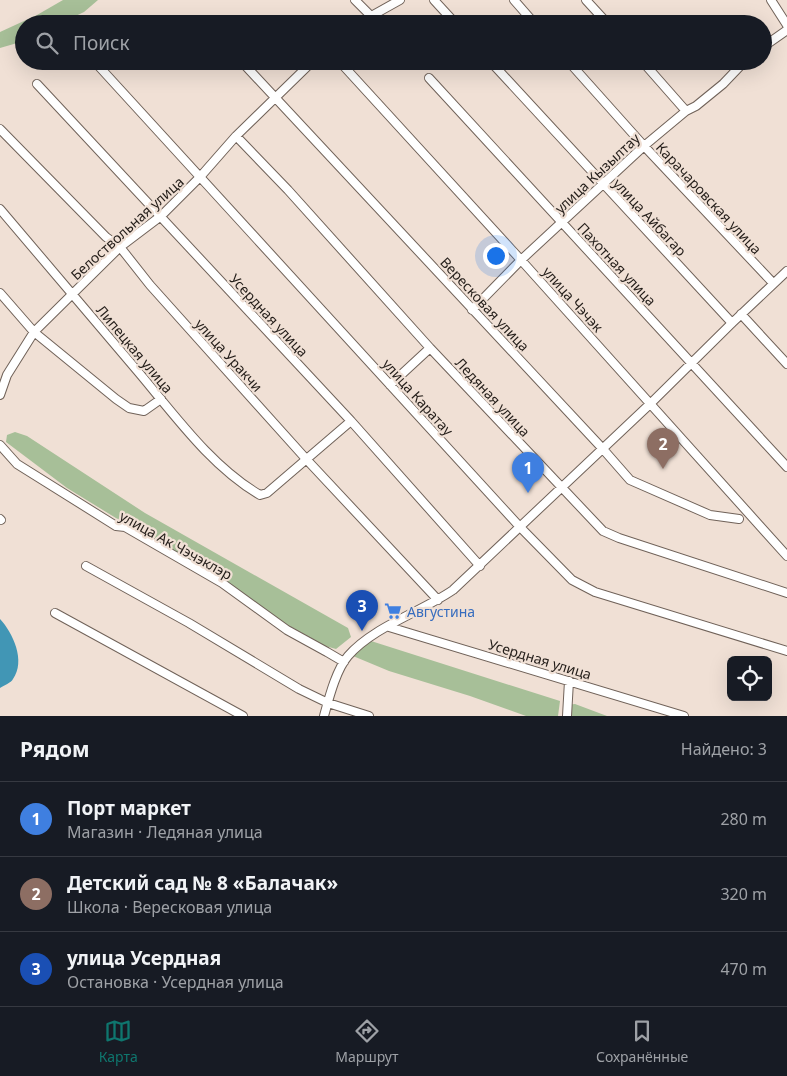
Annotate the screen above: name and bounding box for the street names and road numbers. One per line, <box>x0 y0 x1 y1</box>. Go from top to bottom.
street label: улица Кызылтау <box>550 128 644 217</box>
street label: Карачаровская улица <box>652 138 766 258</box>
street label: Белоствольная улица <box>66 172 188 284</box>
street label: улица Айбагар <box>609 174 691 260</box>
street label: Пахотная улица <box>574 218 660 310</box>
street label: Вересковая улица <box>436 253 534 355</box>
street label: улица Чэчэк <box>538 262 608 336</box>
street label: Усердная улица <box>226 269 312 361</box>
street label: Липецкая улица <box>93 301 177 397</box>
street label: улица Уракчи <box>191 314 267 396</box>
street label: Ледяная улица <box>451 353 535 441</box>
street label: улица Каратау <box>378 355 458 440</box>
street label: улица Ак Чэчэклэр <box>116 506 236 584</box>
street label: Усердная улица <box>486 634 594 684</box>

